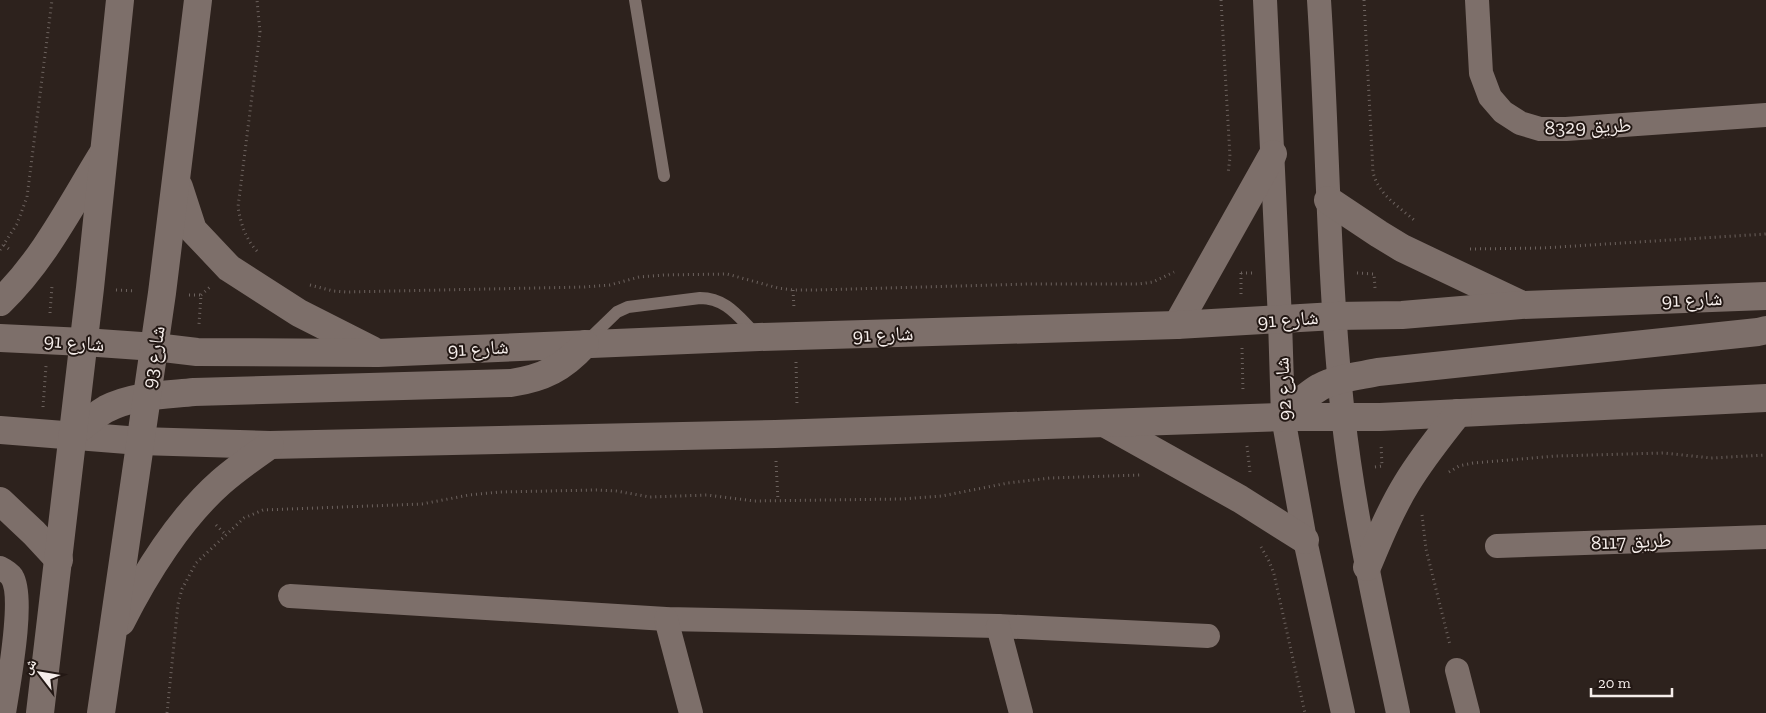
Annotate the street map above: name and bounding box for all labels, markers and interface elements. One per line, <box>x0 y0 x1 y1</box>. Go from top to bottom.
street label: طريق 8329 <box>1544 112 1632 140</box>
street label: شارع 91 <box>1661 286 1723 313</box>
street label: شارع 91 <box>1257 305 1319 334</box>
street label: شارع 91 <box>852 321 914 348</box>
street label: شارع 93 <box>136 324 171 390</box>
street label: شارع 91 <box>43 328 105 357</box>
street label: شارع 91 <box>447 334 509 363</box>
street label: شارع 92 <box>1269 357 1298 421</box>
street label: طريق 8117 <box>1590 528 1672 554</box>
north arrow <box>15 648 65 698</box>
text: ش <box>18 656 40 677</box>
scale bar <box>1591 666 1672 698</box>
text: 20 m <box>1598 674 1631 692</box>

